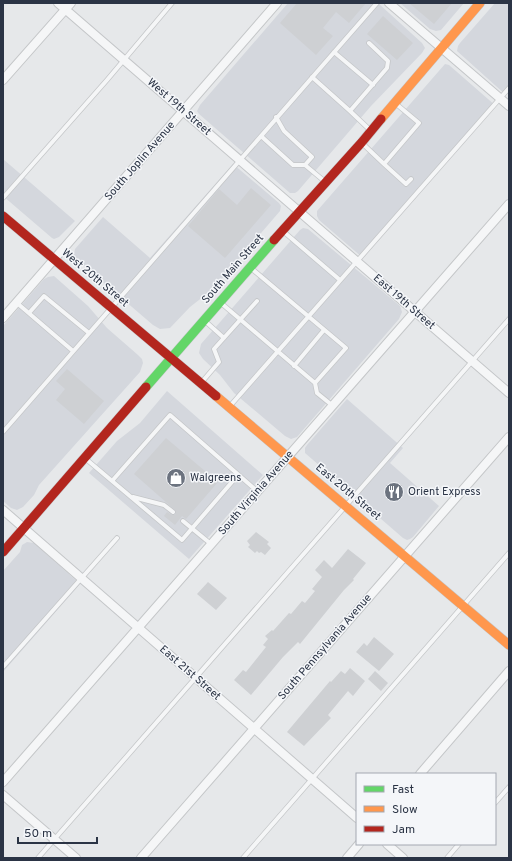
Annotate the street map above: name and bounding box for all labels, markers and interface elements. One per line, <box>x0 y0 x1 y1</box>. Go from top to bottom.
street label: West 19th Street <box>144 75 214 139</box>
street label: South Joplin Avenue <box>102 118 178 204</box>
street label: South Main Street <box>199 231 267 307</box>
street label: West 20th Street <box>59 246 131 310</box>
street label: East 19th Street <box>370 271 438 333</box>
street label: South Virginia Avenue <box>215 448 297 538</box>
street label: East 20th Street <box>313 461 383 523</box>
shop icon: Walgreens <box>165 467 187 489</box>
place label: Walgreens <box>190 471 241 485</box>
restaurant icon: Orient Express <box>383 481 405 503</box>
place label: Orient Express <box>408 485 481 499</box>
street label: South Pennsylvania Avenue <box>275 591 375 703</box>
street label: East 21st Street <box>156 643 224 703</box>
legend <box>356 773 496 845</box>
text: Fast <box>392 782 414 798</box>
text: Slow <box>392 802 418 818</box>
scale bar <box>18 819 97 845</box>
text: Jam <box>392 822 415 838</box>
text: 50 m <box>24 826 52 842</box>

